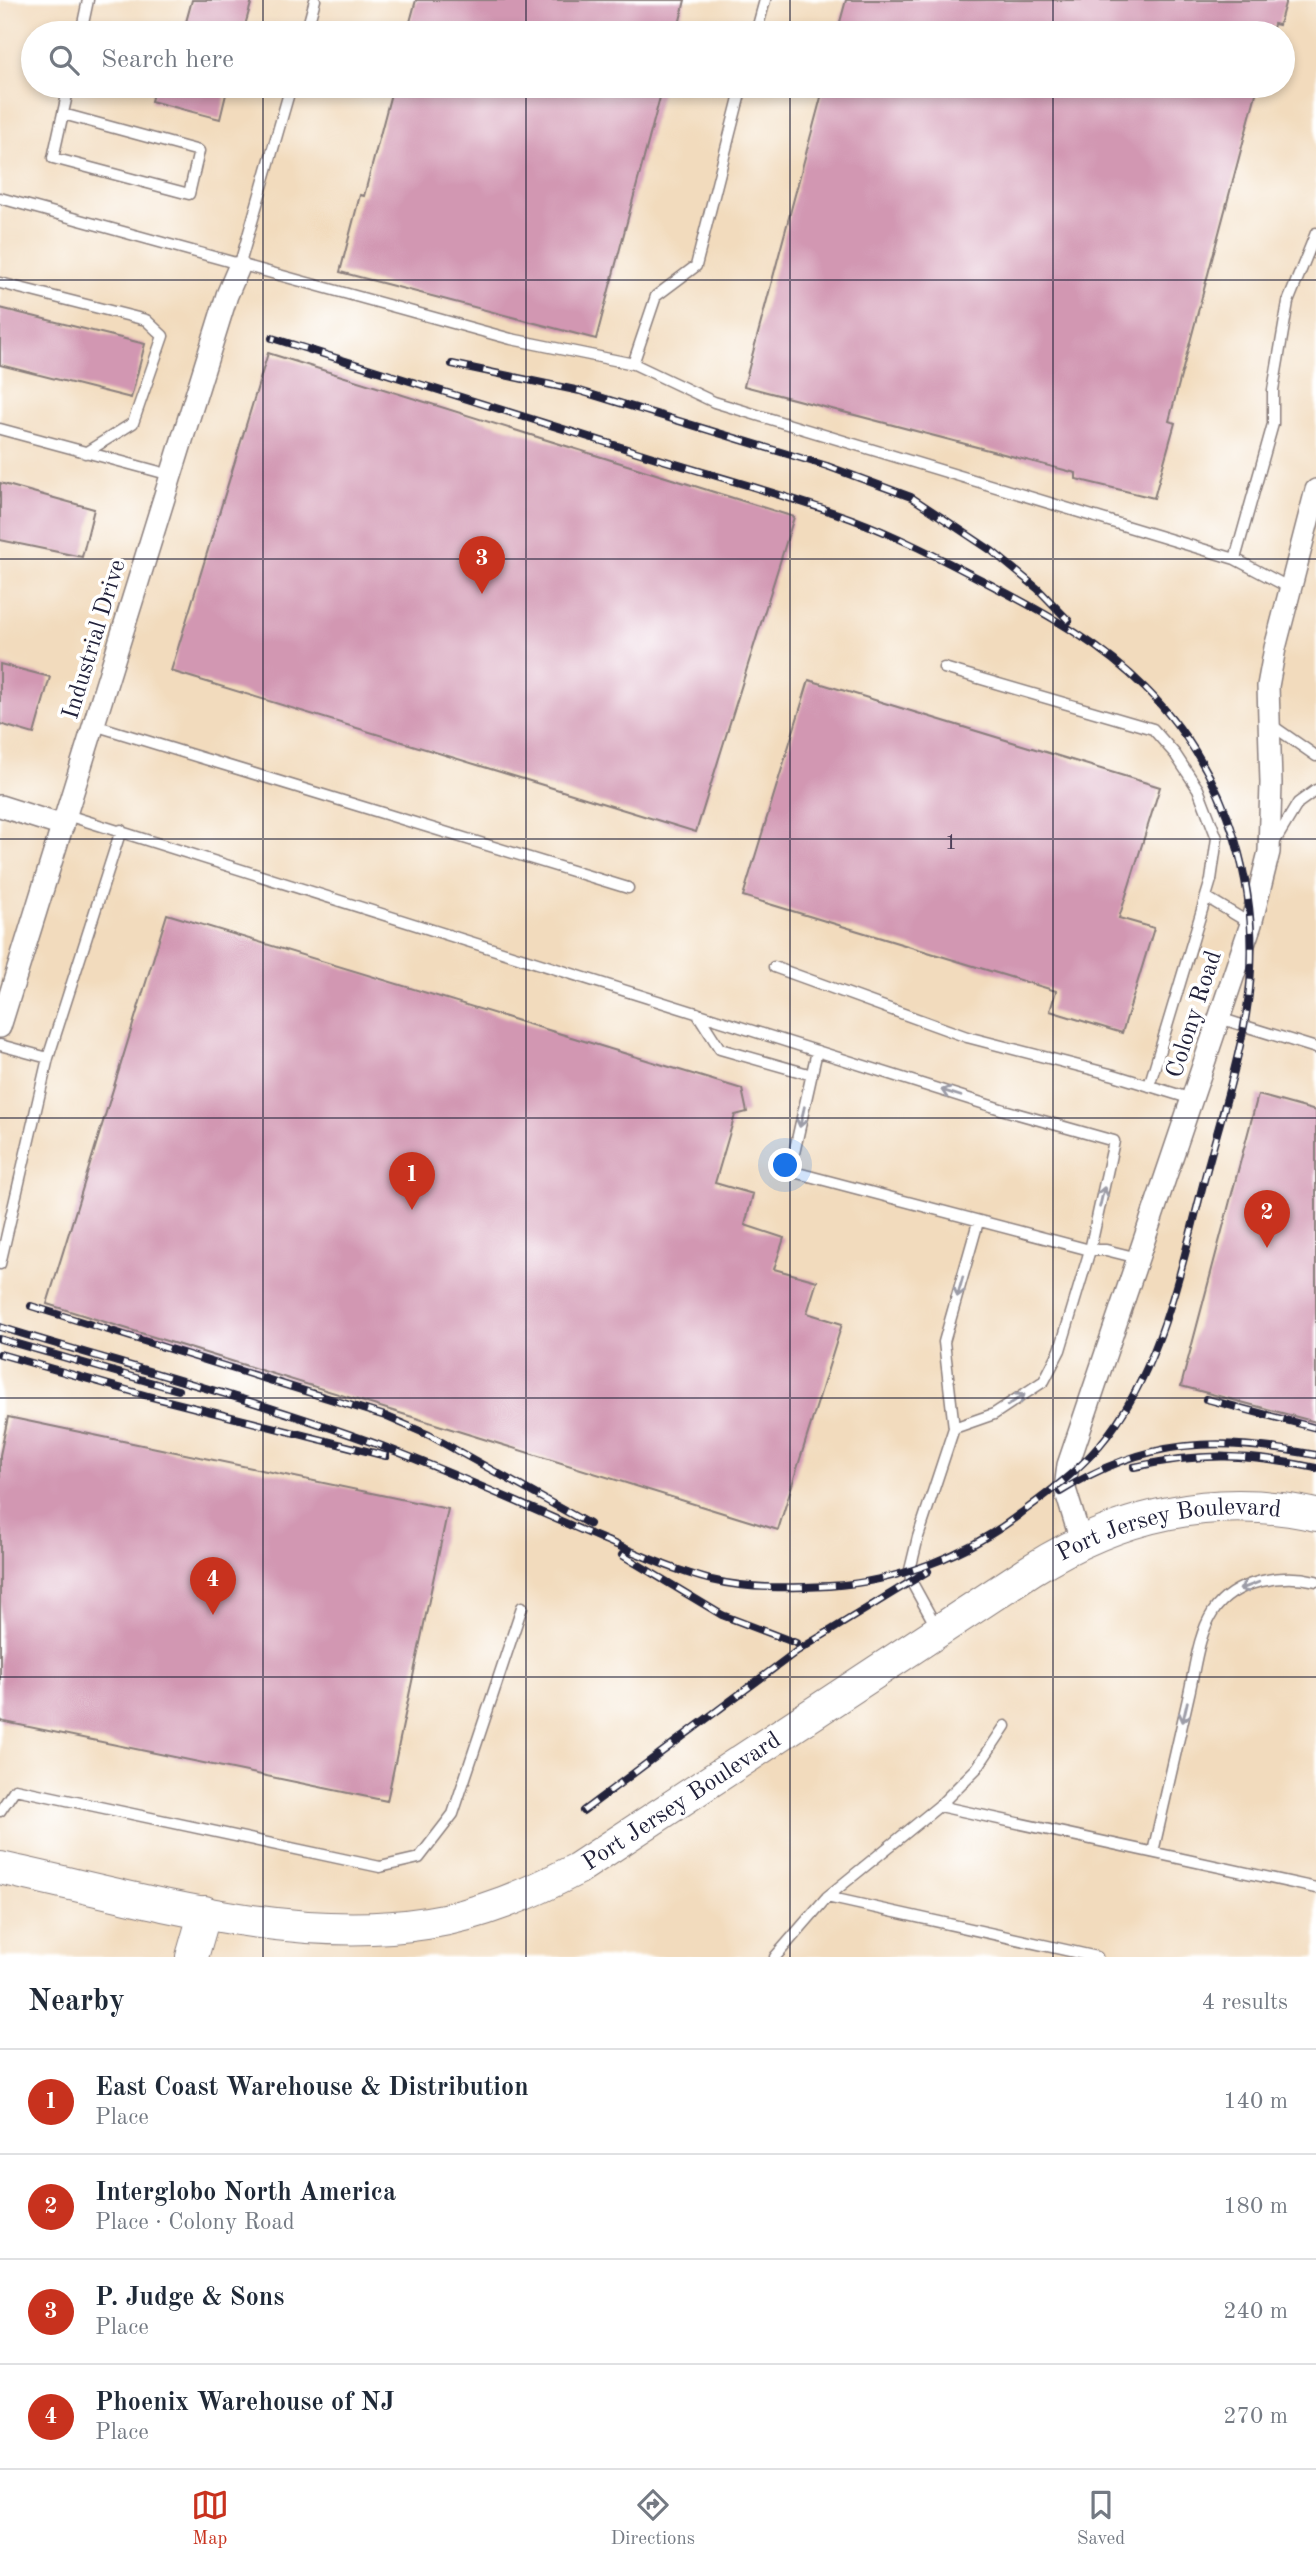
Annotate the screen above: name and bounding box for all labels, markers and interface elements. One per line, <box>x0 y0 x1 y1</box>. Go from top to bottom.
search box <box>21 21 1295 98</box>
icon: search <box>45 41 83 79</box>
text: Search here <box>101 47 234 73</box>
pin: 3 <box>459 536 505 594</box>
street label: Industrial Drive <box>59 557 131 722</box>
house number: 1 <box>945 833 957 854</box>
street label: Colony Road <box>1163 948 1227 1081</box>
one-way arrow <box>941 1086 963 1099</box>
one-way arrow <box>795 1105 808 1128</box>
your location <box>768 1148 802 1182</box>
pin: 1 <box>389 1152 435 1210</box>
one-way arrow <box>1096 1186 1109 1209</box>
pin: 2 <box>1244 1190 1290 1248</box>
one-way arrow <box>953 1276 966 1298</box>
one-way arrow <box>1006 1392 1025 1407</box>
street label: Port Jersey Boulevard <box>1053 1496 1282 1567</box>
pin: 4 <box>190 1557 236 1615</box>
one-way arrow <box>1239 1581 1261 1594</box>
one-way arrow <box>1177 1700 1191 1723</box>
street label: Port Jersey Boulevard <box>579 1728 786 1876</box>
text: Nearby <box>28 1987 125 2017</box>
text: 4 results <box>1202 1991 1288 2014</box>
text: East Coast Warehouse & Distribution <box>95 2075 529 2101</box>
text: 1 <box>44 2090 58 2113</box>
text: 140 m <box>1223 2090 1288 2113</box>
text: Place <box>95 2106 149 2129</box>
text: Interglobo North America <box>95 2180 396 2206</box>
text: 2 <box>44 2195 58 2218</box>
text: 180 m <box>1223 2195 1288 2218</box>
text: Place · Colony Road <box>95 2211 295 2234</box>
text: P. Judge & Sons <box>95 2285 284 2311</box>
text: 3 <box>44 2300 58 2323</box>
text: 240 m <box>1223 2300 1288 2323</box>
text: Place <box>95 2316 149 2339</box>
text: Phoenix Warehouse of NJ <box>95 2390 394 2416</box>
text: 4 <box>44 2405 58 2428</box>
text: 270 m <box>1223 2405 1288 2428</box>
text: Place <box>95 2421 149 2444</box>
tab: Map <box>191 2486 229 2551</box>
tab: Directions <box>611 2486 695 2551</box>
tab: Saved <box>1077 2486 1125 2551</box>

